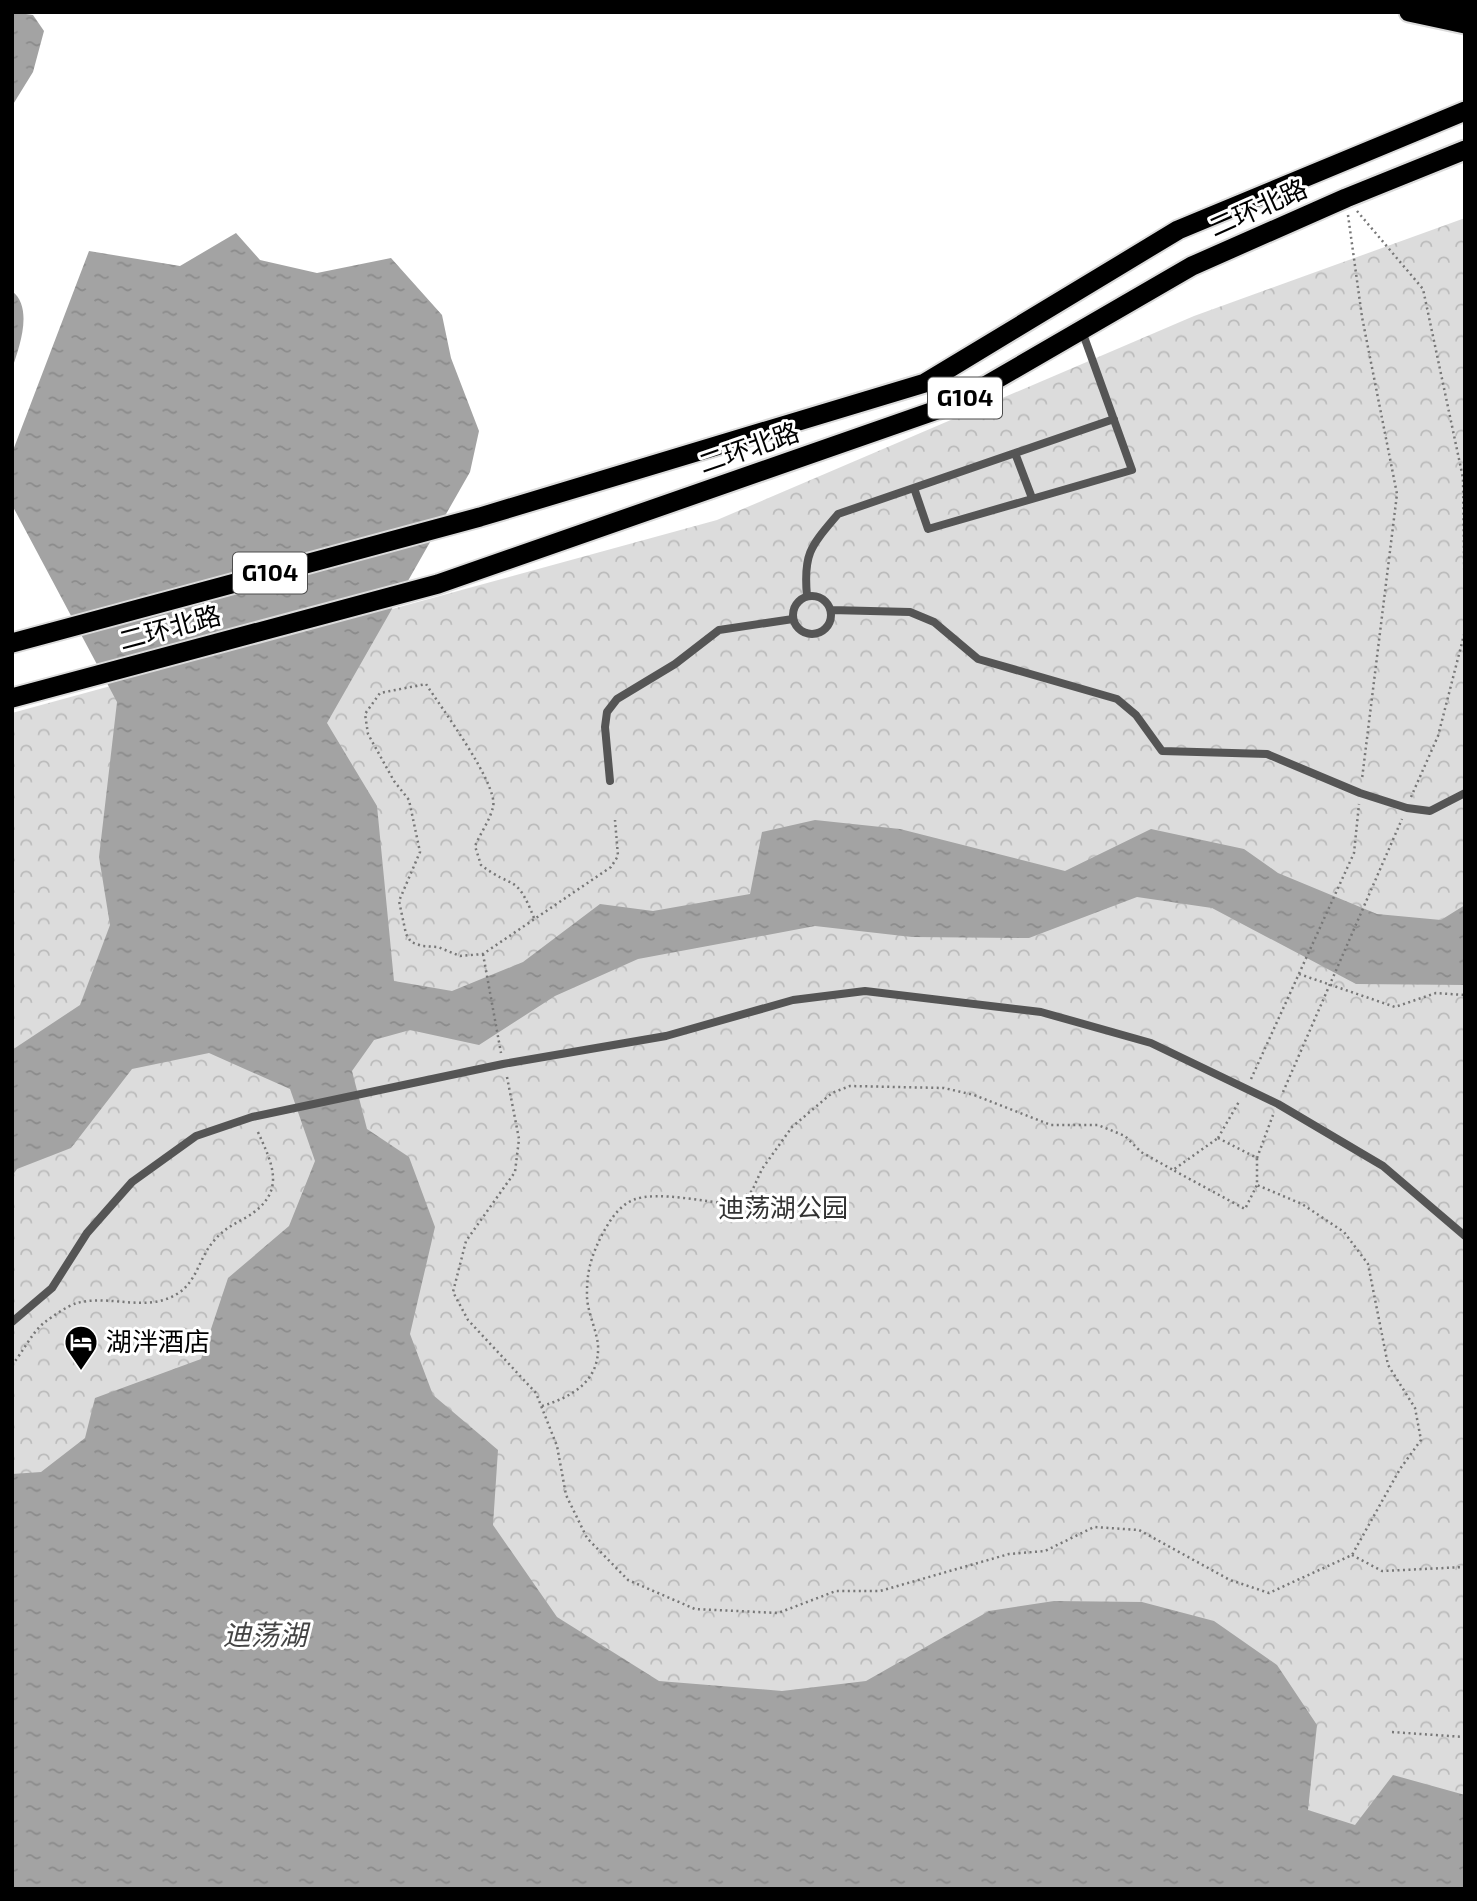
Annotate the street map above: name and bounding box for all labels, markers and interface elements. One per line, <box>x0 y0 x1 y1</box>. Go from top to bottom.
street label: 二环北路 <box>1204 171 1311 242</box>
road number: G104 <box>928 377 1002 418</box>
street label: 二环北路 <box>694 415 803 478</box>
road number: G104 <box>233 552 307 594</box>
street label: 二环北路 <box>115 598 224 655</box>
park label: 迪荡湖公园 <box>718 1191 848 1222</box>
hotel icon: 湖泮酒店 <box>62 1323 100 1372</box>
place label: 湖泮酒店 <box>106 1325 210 1356</box>
water label: 迪荡湖 <box>223 1617 311 1651</box>

